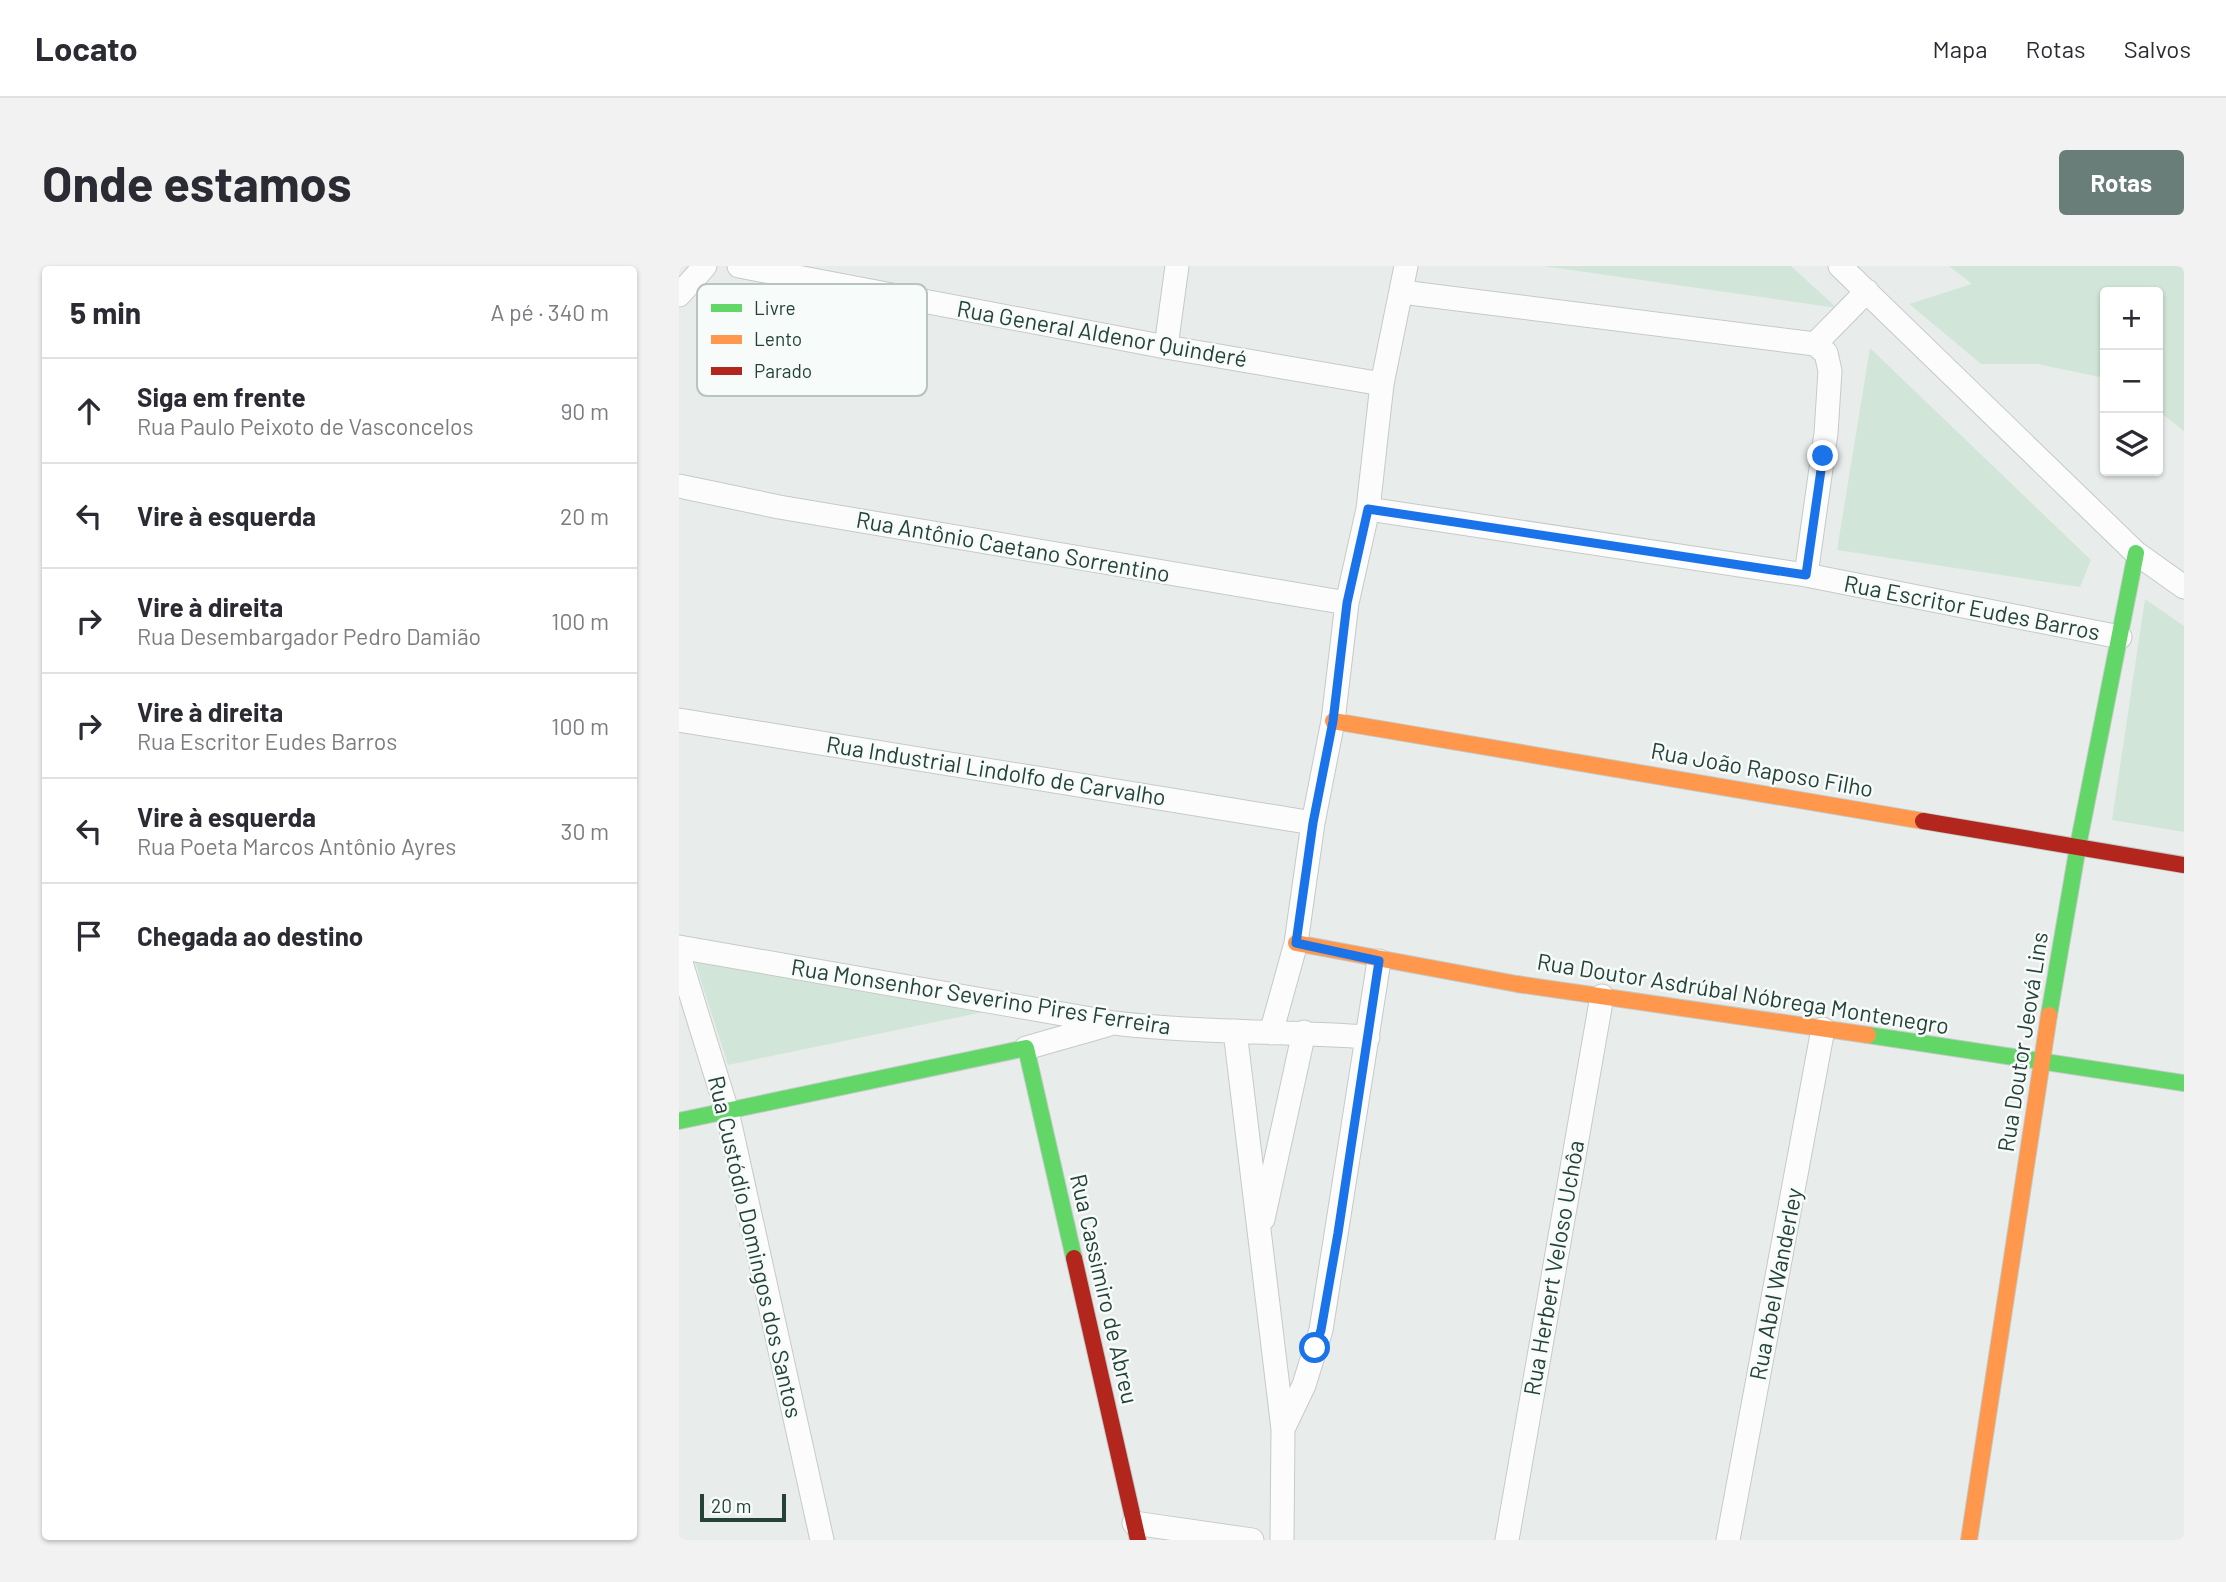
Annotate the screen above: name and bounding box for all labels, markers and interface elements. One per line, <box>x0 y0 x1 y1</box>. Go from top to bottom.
text: Locato <box>35 28 138 68</box>
text: Mapa <box>1933 34 1988 63</box>
text: Rotas <box>2026 34 2086 63</box>
text: Salvos <box>2124 34 2191 63</box>
button: Rotas <box>2059 150 2184 215</box>
text: Onde estamos <box>42 153 351 212</box>
legend <box>697 284 927 396</box>
map controls <box>2100 287 2163 476</box>
button: + <box>2100 287 2163 350</box>
text: 5 min <box>70 294 141 330</box>
street label: Rua General Aldenor Quinderé <box>955 294 1250 372</box>
text: Livre <box>754 296 796 319</box>
text: A pé · 340 m <box>490 298 609 326</box>
text: Lento <box>754 327 802 350</box>
button: − <box>2100 350 2163 413</box>
text: Parado <box>754 359 812 382</box>
text: Siga em frente <box>137 381 306 412</box>
icon: ahead <box>70 392 108 430</box>
text: 90 m <box>560 397 609 425</box>
text: Rua Paulo Peixoto de Vasconcelos <box>137 412 474 440</box>
button: layers <box>2100 413 2163 476</box>
route end <box>1807 440 1838 471</box>
icon: left <box>70 497 108 535</box>
text: Vire à esquerda <box>137 500 316 531</box>
text: 20 m <box>560 502 609 530</box>
street label: Rua Antônio Caetano Sorrentino <box>854 505 1172 587</box>
street label: Rua Escritor Eudes Barros <box>1842 568 2103 646</box>
text: Vire à direita <box>137 591 283 622</box>
icon: right <box>70 602 108 640</box>
text: 100 m <box>551 607 609 635</box>
text: Rua Desembargador Pedro Damião <box>137 622 481 650</box>
text: Vire à direita <box>137 696 283 727</box>
icon: right <box>70 707 108 745</box>
text: 100 m <box>551 712 609 740</box>
text: Rua Escritor Eudes Barros <box>137 727 397 755</box>
street label: Rua Industrial Lindolfo de Carvalho <box>824 729 1168 811</box>
street label: Rua João Raposo Filho <box>1649 736 1876 802</box>
text: Vire à esquerda <box>137 801 316 832</box>
icon: left <box>70 812 108 850</box>
text: 30 m <box>561 817 609 845</box>
text: Rua Poeta Marcos Antônio Ayres <box>137 832 456 860</box>
icon: arrive <box>70 917 108 955</box>
text: Chegada ao destino <box>137 920 363 951</box>
street label: Rua Doutor Jeová Lins <box>1991 930 2053 1154</box>
street label: Rua Doutor Asdrúbal Nóbrega Montenegro <box>1535 947 1951 1039</box>
street label: Rua Monsenhor Severino Pires Ferreira <box>789 952 1173 1040</box>
street label: Rua Custódio Domingos dos Santos <box>703 1073 809 1421</box>
street label: Rua Herbert Veloso Uchôa <box>1517 1138 1589 1398</box>
street label: Rua Cassimiro de Abreu <box>1065 1171 1145 1406</box>
street label: Rua Abel Wanderley <box>1743 1185 1807 1382</box>
route start <box>1299 1332 1330 1363</box>
scale bar <box>700 1491 786 1523</box>
text: 20 m <box>711 1494 751 1517</box>

